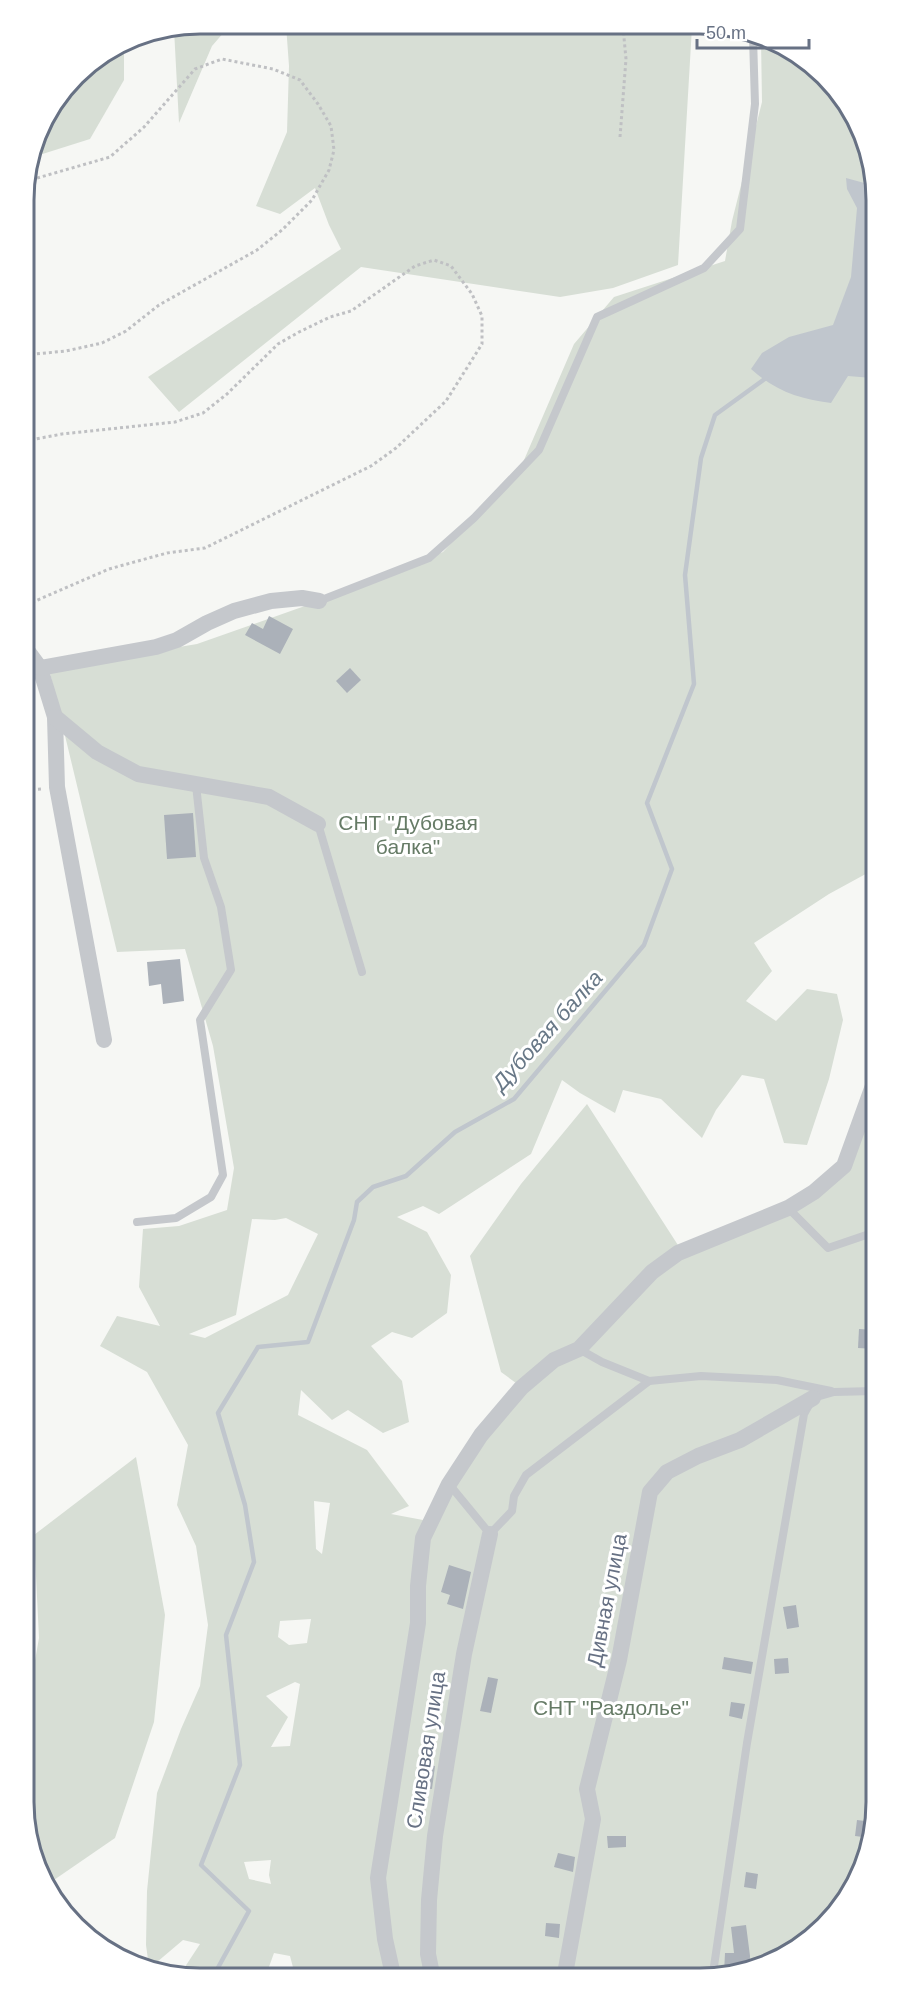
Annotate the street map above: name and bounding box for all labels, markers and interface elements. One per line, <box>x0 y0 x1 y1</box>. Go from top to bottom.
scale bar <box>697 12 810 50</box>
text: 50 m <box>706 23 746 43</box>
park label: СНТ "Дубовая балка" <box>338 811 478 858</box>
water label: Дубовая балка <box>485 965 608 1098</box>
street label: Дивная улица <box>582 1531 631 1669</box>
street label: Сливовая улица <box>402 1669 449 1830</box>
park label: СНТ "Раздолье" <box>533 1696 689 1719</box>

